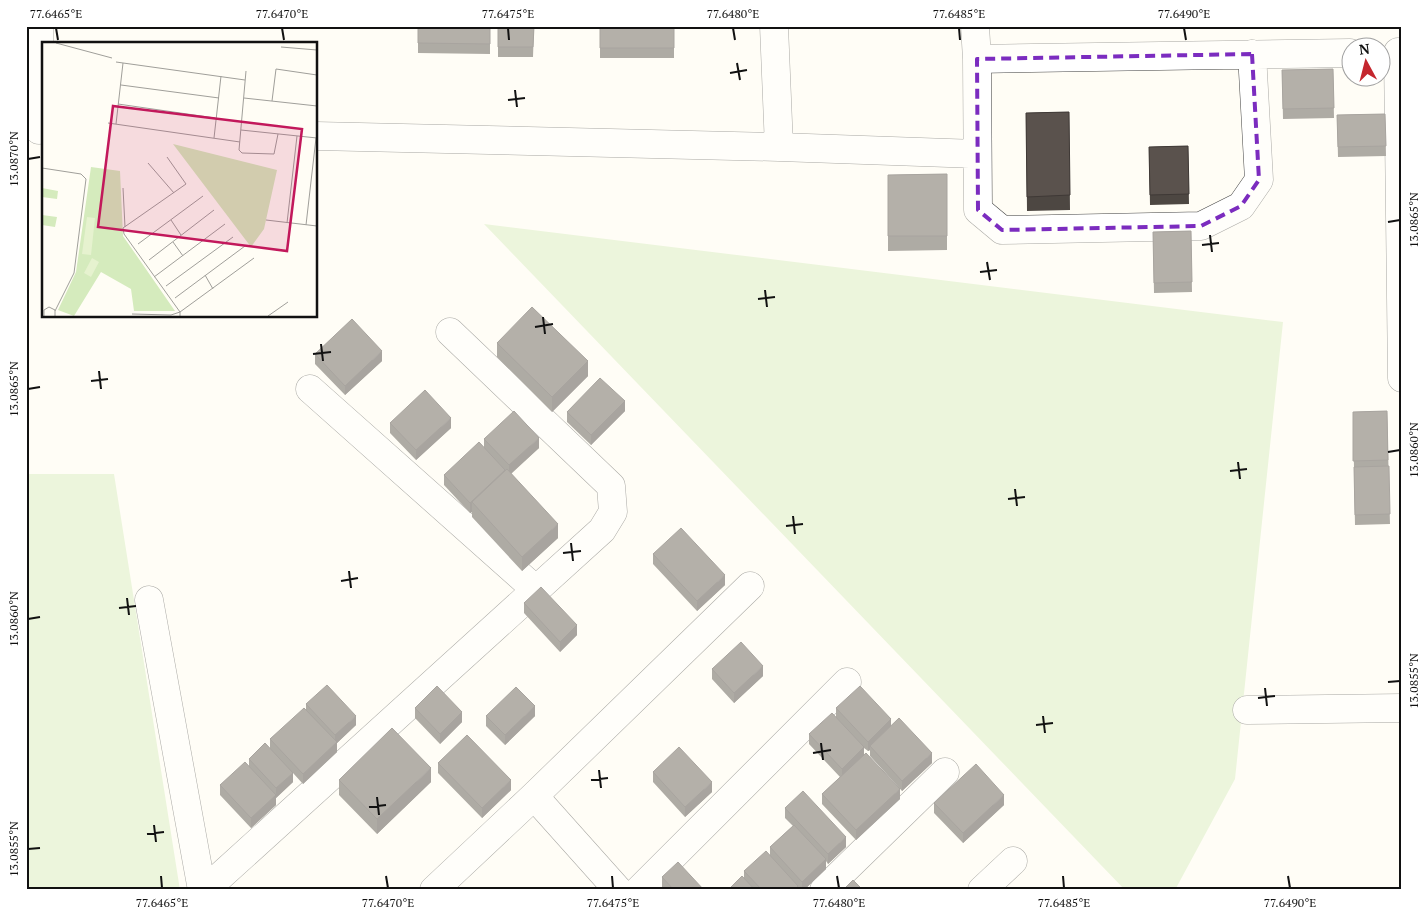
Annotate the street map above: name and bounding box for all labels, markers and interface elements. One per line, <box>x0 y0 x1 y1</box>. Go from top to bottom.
text: 77.6465°E <box>30 6 82 21</box>
text: 77.6470°E <box>256 6 308 21</box>
text: 77.6475°E <box>482 6 534 21</box>
text: 77.6480°E <box>707 6 759 21</box>
text: 77.6485°E <box>933 6 985 21</box>
text: 77.6490°E <box>1158 6 1210 21</box>
north arrow <box>1340 38 1390 88</box>
text: N <box>1358 38 1371 59</box>
inset map <box>42 42 318 318</box>
text: 13.0870°N <box>6 131 21 187</box>
text: 13.0865°N <box>1406 192 1421 248</box>
text: 13.0865°N <box>6 361 21 417</box>
text: 13.0860°N <box>1406 422 1421 478</box>
text: 13.0860°N <box>6 591 21 647</box>
text: 13.0855°N <box>1406 653 1421 709</box>
text: 13.0855°N <box>6 821 21 877</box>
text: 77.6465°E <box>136 895 188 910</box>
text: 77.6470°E <box>362 895 414 910</box>
text: 77.6475°E <box>587 895 639 910</box>
text: 77.6480°E <box>813 895 865 910</box>
text: 77.6485°E <box>1038 895 1090 910</box>
text: 77.6490°E <box>1264 895 1316 910</box>

